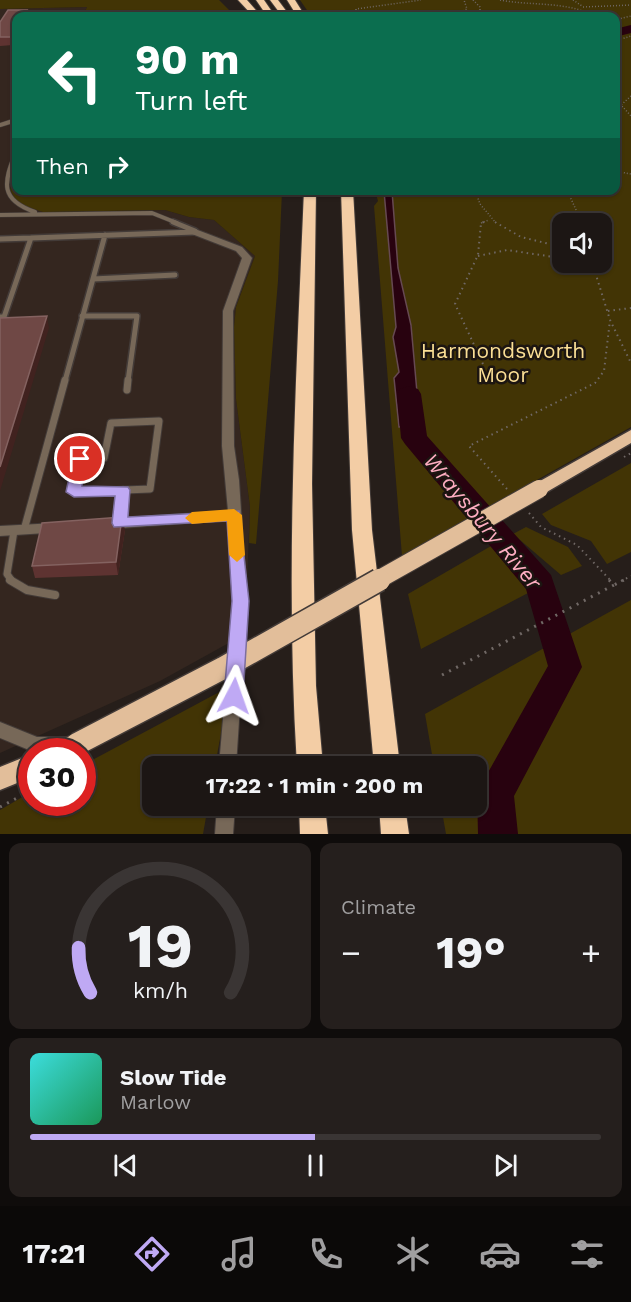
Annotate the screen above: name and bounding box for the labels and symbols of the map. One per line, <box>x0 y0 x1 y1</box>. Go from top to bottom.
park label: Harmondsworth Moor <box>421 338 585 387</box>
pin <box>54 433 105 484</box>
water label: Wraysbury River <box>419 448 548 595</box>
position arrow <box>202 664 266 728</box>
speed limit sign: 30 <box>18 738 96 816</box>

